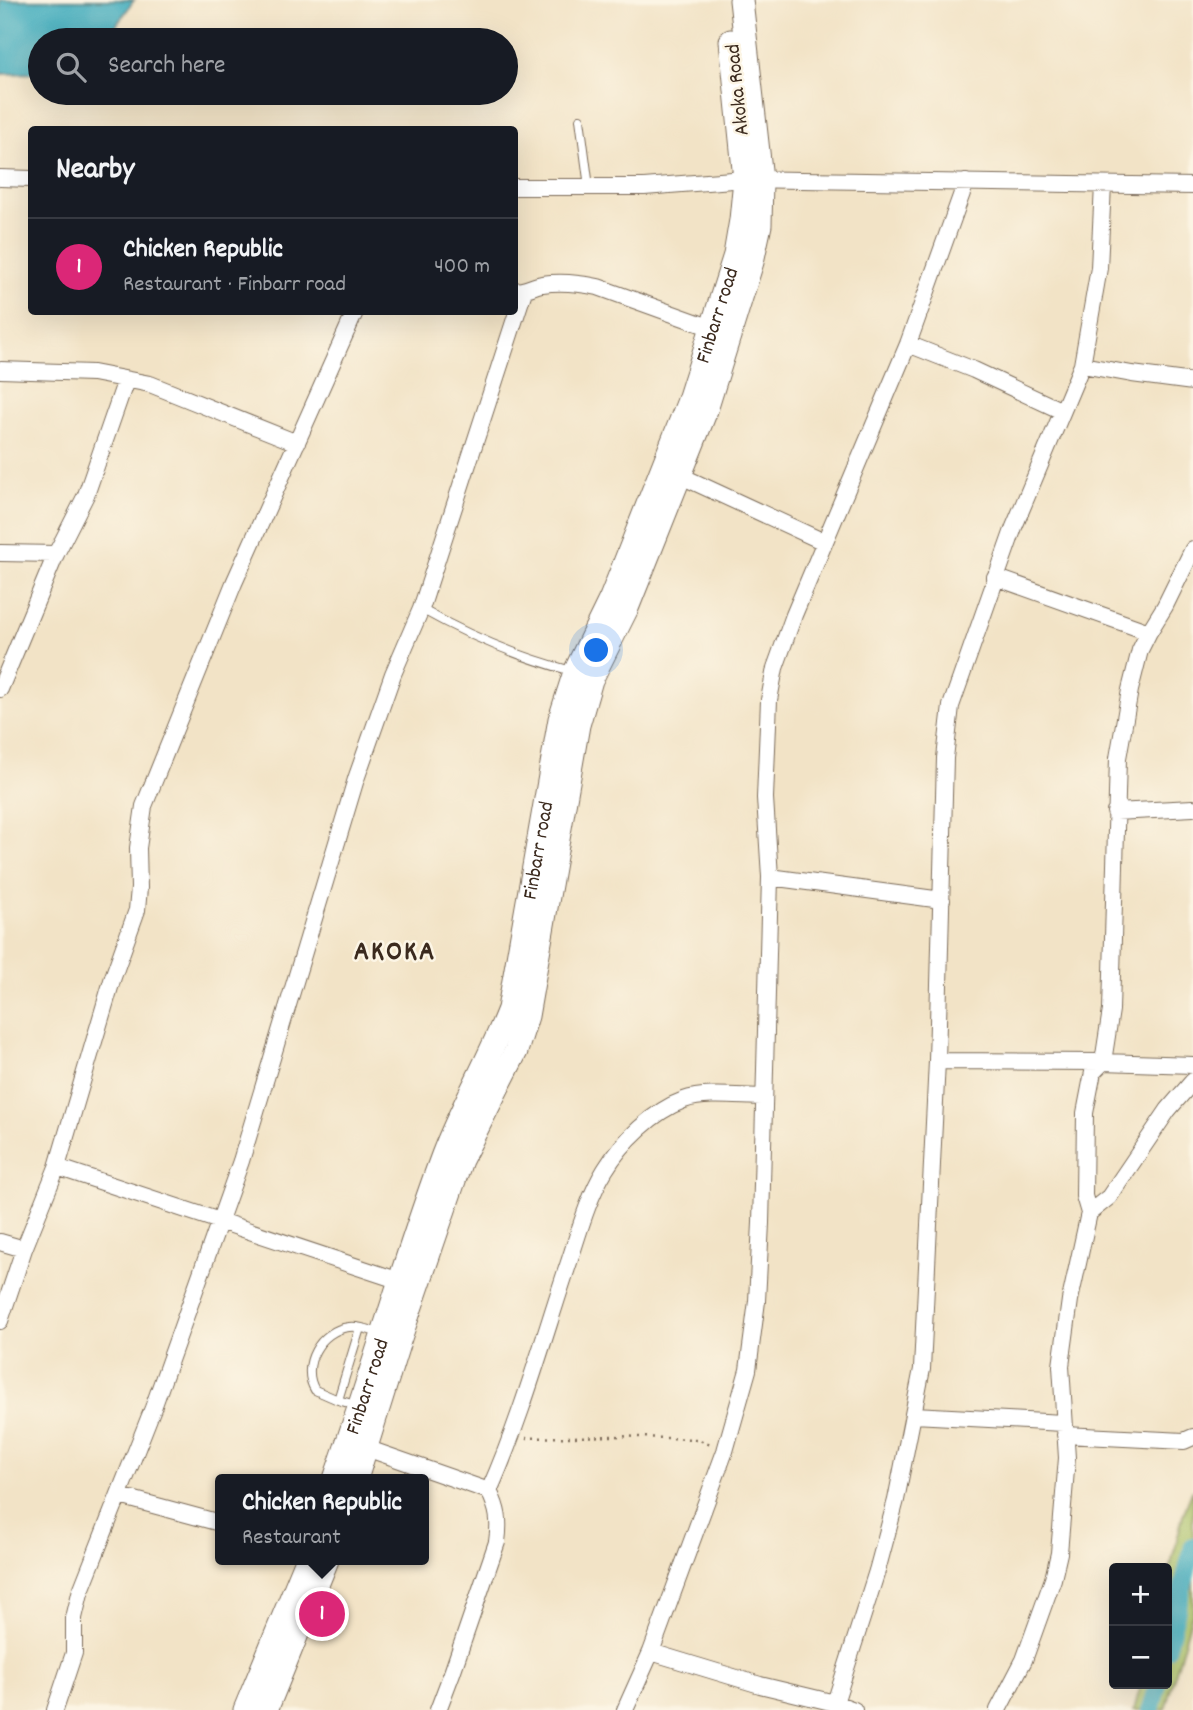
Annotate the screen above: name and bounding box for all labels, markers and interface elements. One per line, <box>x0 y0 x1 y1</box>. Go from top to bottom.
search box <box>28 28 518 105</box>
street label: Akoka Road <box>719 42 759 137</box>
icon: search <box>52 48 90 86</box>
text: Search here <box>108 48 226 85</box>
text: Nearby <box>56 150 134 193</box>
text: Chicken Republic <box>123 232 283 269</box>
text: 1 <box>76 251 82 284</box>
text: 400 m <box>434 251 490 284</box>
street label: Finbarr road <box>690 264 748 368</box>
text: Restaurant · Finbarr road <box>123 269 346 302</box>
your location <box>579 633 613 667</box>
street label: Finbarr road <box>517 799 563 902</box>
district label: AKOKA <box>354 934 436 974</box>
street label: Finbarr road <box>339 1335 398 1439</box>
popup <box>215 1474 429 1565</box>
text: Chicken Republic <box>242 1485 402 1522</box>
text: Restaurant <box>242 1522 341 1555</box>
map controls <box>1109 1563 1172 1689</box>
button: + <box>1109 1563 1172 1626</box>
pin: 1 <box>299 1588 345 1640</box>
button: − <box>1109 1626 1172 1689</box>

